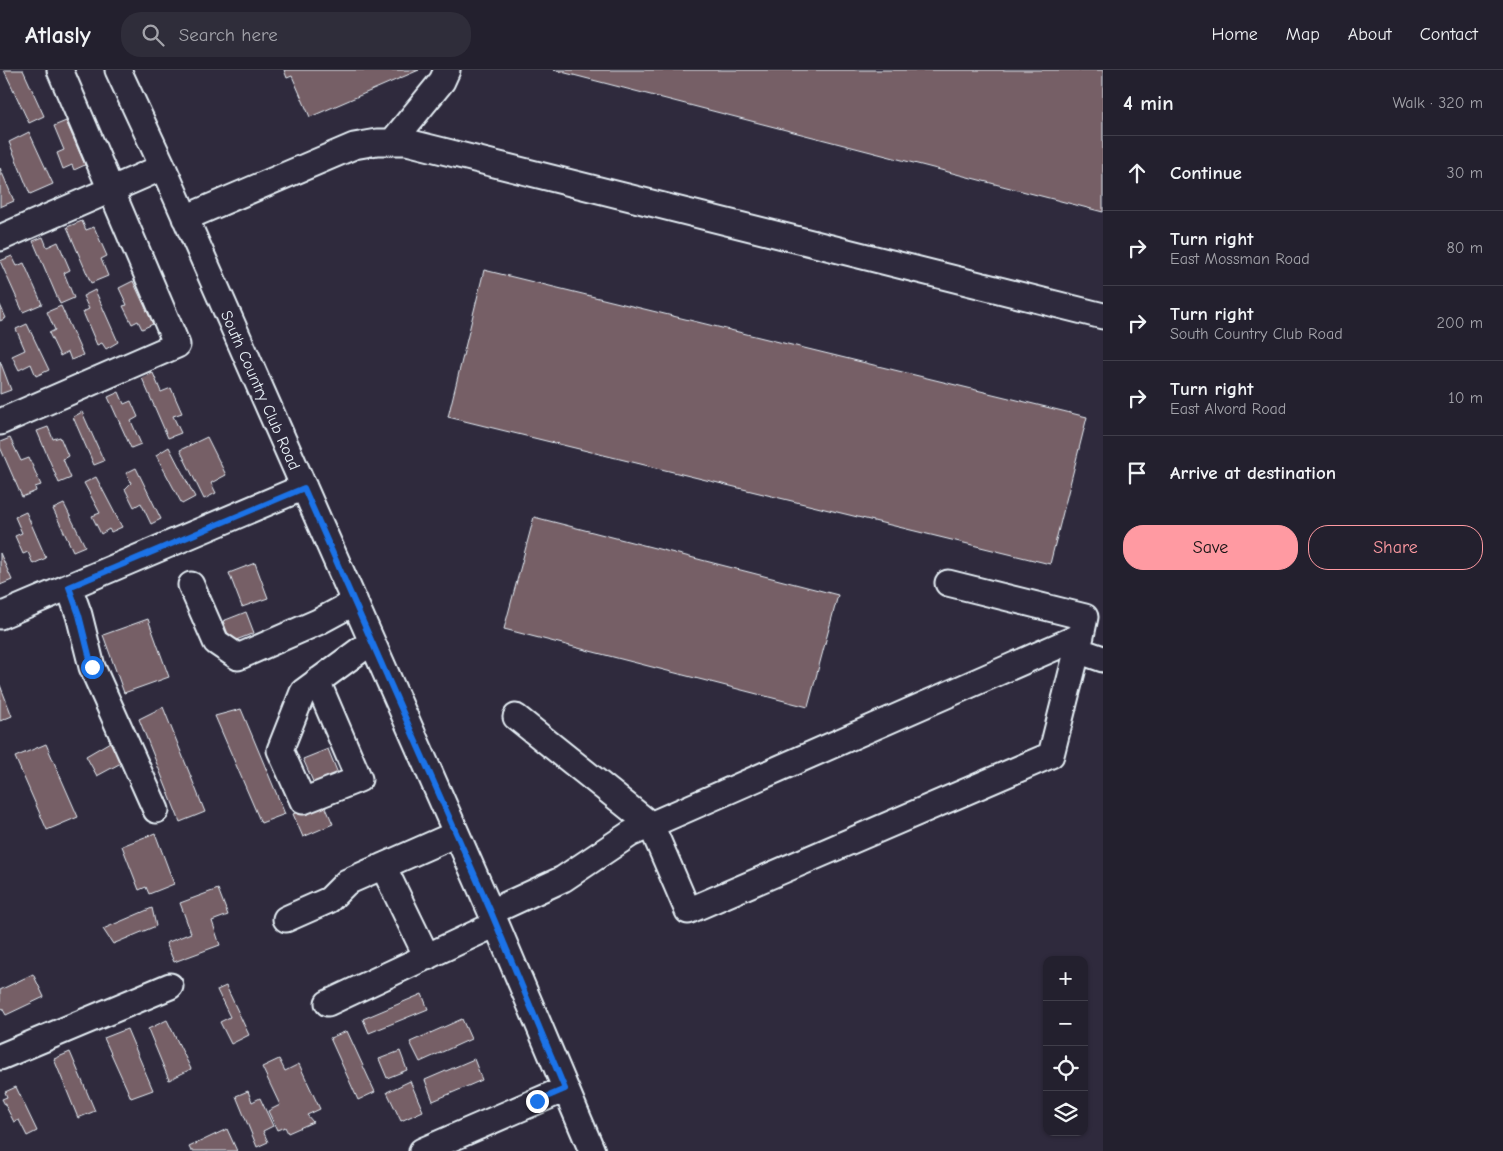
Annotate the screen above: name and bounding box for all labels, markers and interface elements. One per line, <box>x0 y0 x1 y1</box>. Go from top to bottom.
search box <box>121 12 471 57</box>
text: Atlasly <box>25 21 91 49</box>
icon: search <box>139 21 167 49</box>
text: Search here <box>179 24 278 46</box>
text: Home <box>1211 24 1258 45</box>
text: Map <box>1286 24 1320 45</box>
text: About <box>1348 24 1392 45</box>
text: Contact <box>1420 24 1478 45</box>
text: 4 min <box>1123 91 1174 115</box>
text: Walk · 320 m <box>1392 94 1483 112</box>
icon: ahead <box>1123 159 1151 187</box>
text: Continue <box>1170 162 1242 184</box>
text: 30 m <box>1447 164 1483 182</box>
text: Turn right <box>1170 228 1254 250</box>
icon: right <box>1123 234 1151 262</box>
text: 80 m <box>1446 239 1483 257</box>
text: East Mossman Road <box>1170 250 1310 268</box>
text: Turn right <box>1170 303 1254 325</box>
street label: South Country Club Road <box>217 308 303 473</box>
icon: right <box>1123 309 1151 337</box>
text: 200 m <box>1437 314 1483 332</box>
text: South Country Club Road <box>1170 325 1343 343</box>
text: Turn right <box>1170 378 1254 400</box>
icon: right <box>1123 384 1151 412</box>
text: 10 m <box>1448 389 1483 407</box>
text: East Alvord Road <box>1170 400 1286 418</box>
icon: arrive <box>1123 459 1151 487</box>
text: Arrive at destination <box>1170 462 1336 484</box>
button: Save <box>1123 525 1298 570</box>
button: Share <box>1308 525 1483 570</box>
route start <box>81 656 104 679</box>
map controls <box>1043 956 1088 1136</box>
button: + <box>1043 956 1088 1001</box>
button: − <box>1043 1001 1088 1046</box>
button: locate <box>1043 1046 1088 1091</box>
route end <box>526 1090 549 1113</box>
button: layers <box>1043 1091 1088 1136</box>

